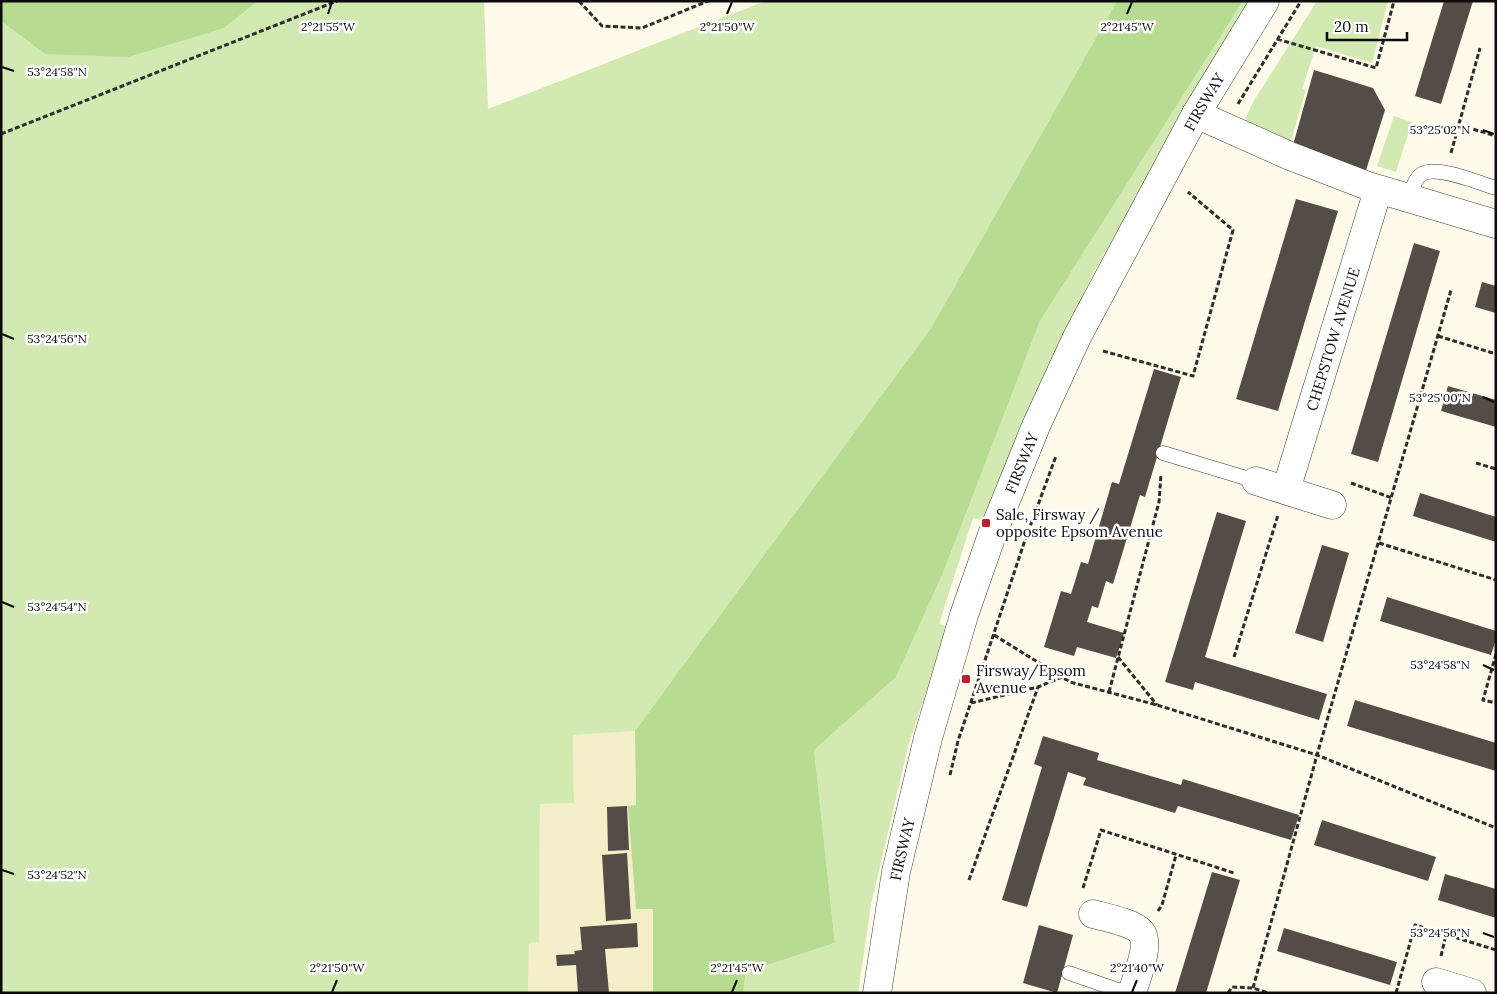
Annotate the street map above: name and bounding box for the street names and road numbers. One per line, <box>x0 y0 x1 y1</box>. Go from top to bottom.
street label: FIRSWAY <box>1179 69 1229 134</box>
street label: CHEPSTOW AVENUE <box>1301 265 1363 413</box>
street label: FIRSWAY <box>1000 429 1042 496</box>
street label: FIRSWAY <box>885 815 918 882</box>

